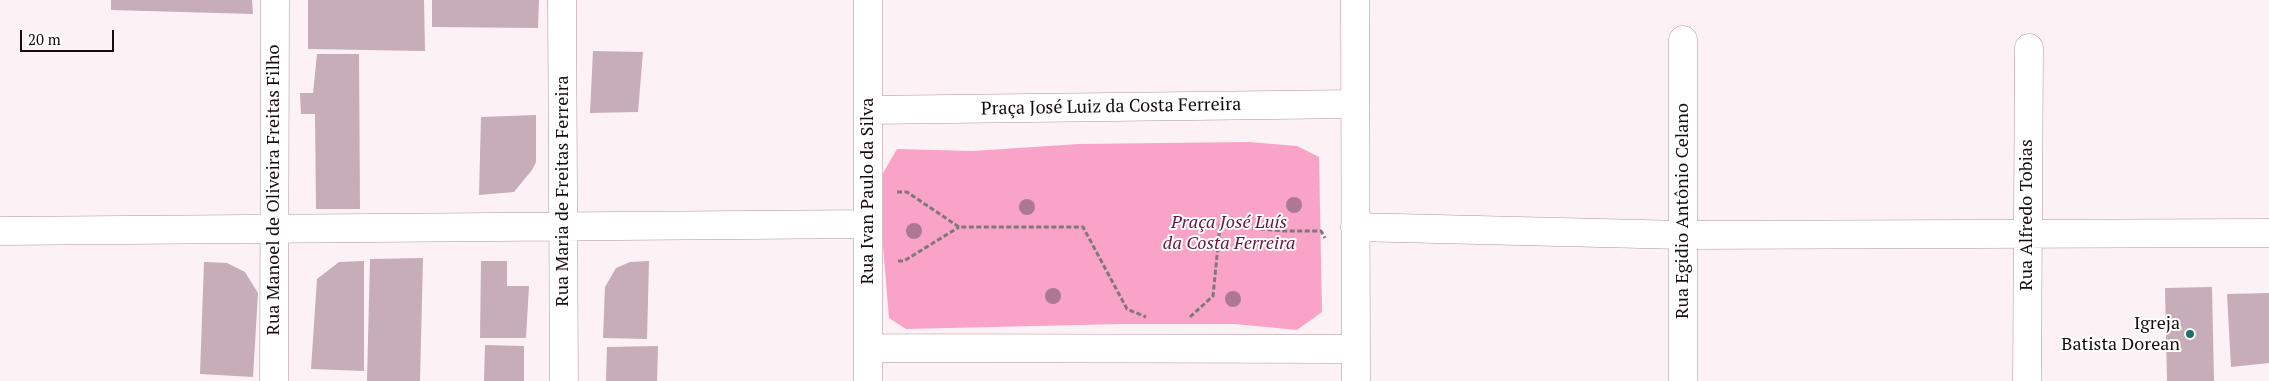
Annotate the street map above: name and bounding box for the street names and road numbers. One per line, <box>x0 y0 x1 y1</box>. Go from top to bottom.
street label: Rua Manoel de Oliveira Freitas Filho <box>263 45 285 335</box>
street label: Rua Maria de Freitas Ferreira <box>552 75 574 307</box>
street label: Praça José Luiz da Costa Ferreira <box>981 94 1241 120</box>
street label: Rua Ivan Paulo da Silva <box>857 98 879 284</box>
street label: Rua Egidio Antônio Celano <box>1672 103 1694 319</box>
street label: Rua Alfredo Tobias <box>2016 139 2038 291</box>

